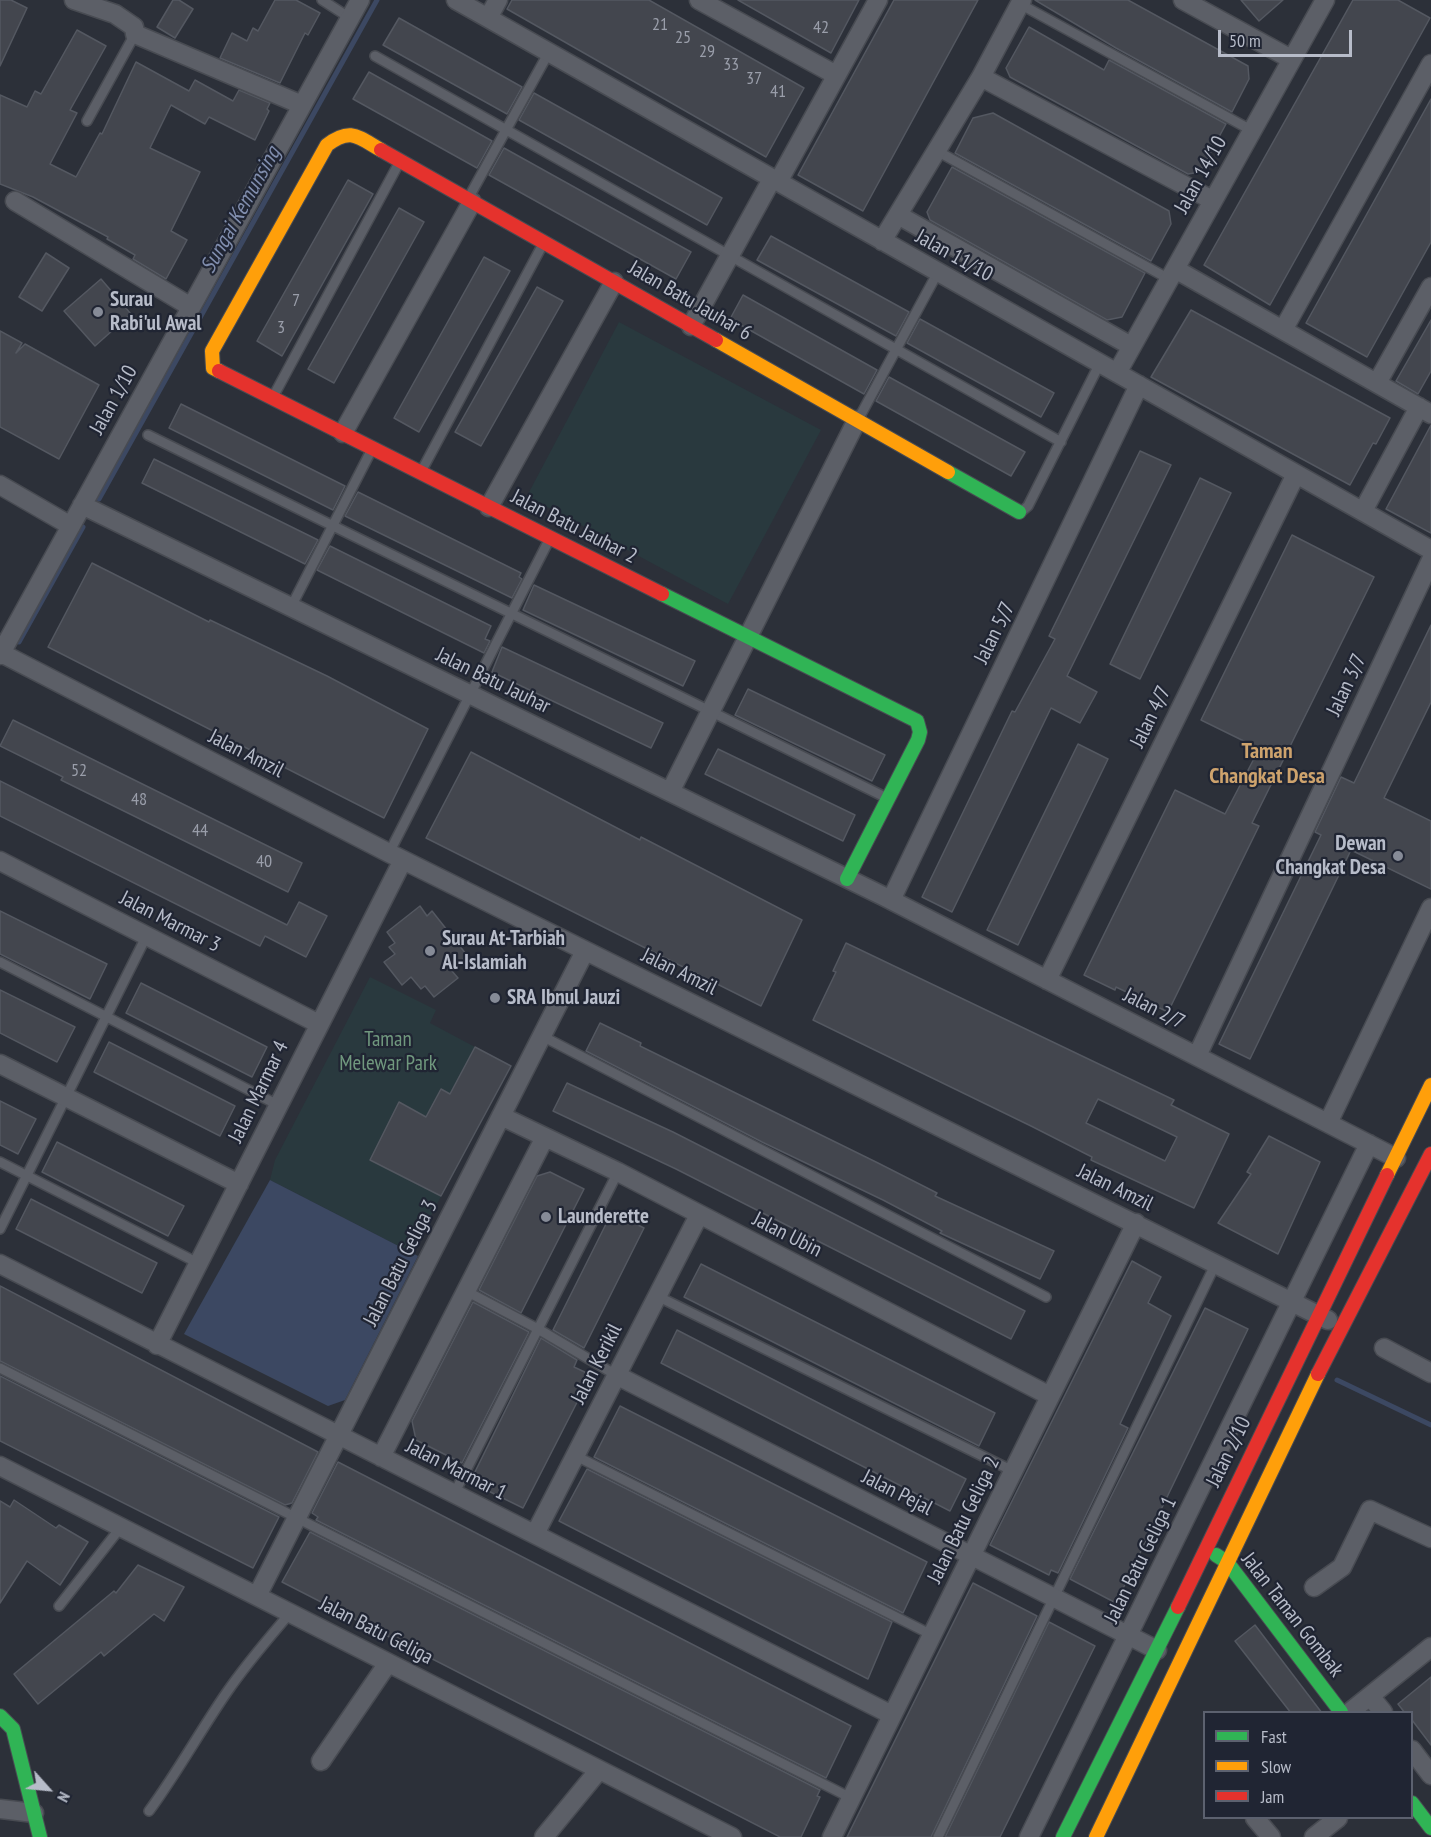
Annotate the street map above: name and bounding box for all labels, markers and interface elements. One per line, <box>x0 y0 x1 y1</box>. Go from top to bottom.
house number: 21 <box>652 14 668 36</box>
house number: 42 <box>813 17 829 39</box>
scale bar <box>1221 18 1354 56</box>
house number: 25 <box>675 27 691 49</box>
text: 50 m <box>1229 29 1261 52</box>
house number: 29 <box>699 41 715 63</box>
house number: 33 <box>723 54 739 76</box>
house number: 37 <box>746 68 762 90</box>
house number: 41 <box>770 81 786 103</box>
street label: Jalan 14/10 <box>1170 132 1232 218</box>
water label: Sungai Kemunsing <box>195 142 287 278</box>
street label: Jalan 11/10 <box>911 225 997 287</box>
street label: Jalan Batu Jauhar 6 <box>624 256 756 346</box>
place label: Surau Rabi'ul Awal <box>110 287 201 337</box>
house number: 7 <box>292 290 300 312</box>
marker: Surau Rabi'ul Awal <box>91 305 105 319</box>
house number: 3 <box>277 317 285 339</box>
street label: Jalan 1/10 <box>85 361 143 439</box>
street label: Jalan Batu Jauhar 2 <box>507 484 641 570</box>
street label: Jalan 5/7 <box>969 598 1021 668</box>
street label: Jalan Batu Jauhar <box>432 642 554 720</box>
street label: Jalan 3/7 <box>1322 650 1372 720</box>
street label: Jalan 4/7 <box>1125 682 1177 752</box>
street label: Jalan Amzil <box>204 724 288 784</box>
district label: Taman Changkat Desa <box>1209 739 1325 790</box>
house number: 52 <box>71 760 87 782</box>
house number: 48 <box>131 789 147 811</box>
house number: 44 <box>192 820 208 842</box>
place label: Dewan Changkat Desa <box>1276 831 1386 881</box>
marker: Dewan Changkat Desa <box>1391 849 1405 863</box>
house number: 40 <box>256 851 272 873</box>
street label: Jalan Marmar 3 <box>115 886 225 958</box>
place label: Surau At-Tarbiah Al-Islamiah <box>442 926 565 976</box>
street label: Jalan Amzil <box>637 943 721 1001</box>
marker: Surau At-Tarbiah Al-Islamiah <box>423 944 437 958</box>
street label: Jalan 2/7 <box>1119 983 1189 1035</box>
place label: SRA Ibnul Jauzi <box>507 985 620 1011</box>
marker: SRA Ibnul Jauzi <box>488 991 502 1005</box>
park label: Taman Melewar Park <box>339 1027 437 1077</box>
street label: Jalan Marmar 4 <box>224 1037 294 1147</box>
street label: Jalan Amzil <box>1073 1159 1157 1217</box>
street label: Jalan Batu Geliga 3 <box>358 1196 444 1330</box>
place label: Launderette <box>558 1204 649 1230</box>
street label: Jalan Ubin <box>748 1207 826 1263</box>
marker: Launderette <box>539 1210 553 1224</box>
street label: Jalan Kerikil <box>566 1320 628 1408</box>
street label: Jalan 2/10 <box>1201 1413 1257 1491</box>
street label: Jalan Marmar 1 <box>401 1434 511 1506</box>
street label: Jalan Batu Geliga 2 <box>922 1453 1006 1587</box>
street label: Jalan Pejal <box>858 1465 936 1521</box>
street label: Jalan Batu Geliga 1 <box>1099 1493 1183 1627</box>
street label: Jalan Taman Gombak <box>1236 1548 1348 1682</box>
street label: Jalan Batu Geliga <box>315 1592 437 1670</box>
legend <box>1203 1711 1413 1819</box>
text: Fast <box>1261 1725 1287 1748</box>
text: Slow <box>1261 1755 1291 1778</box>
north arrow <box>18 1759 78 1819</box>
text: Jam <box>1261 1785 1284 1808</box>
text: N <box>53 1789 75 1806</box>

